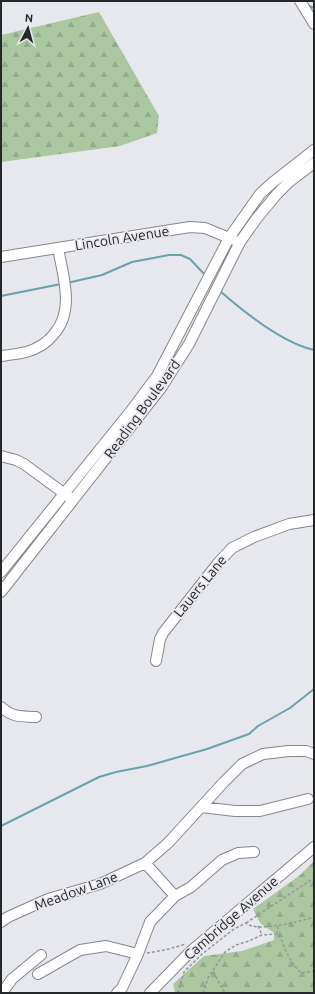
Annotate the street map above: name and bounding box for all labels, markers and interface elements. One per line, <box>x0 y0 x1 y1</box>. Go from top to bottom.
north arrow <box>8 8 48 48</box>
text: N <box>24 12 34 24</box>
street label: Lincoln Avenue <box>74 223 170 253</box>
street label: Reading Boulevard <box>101 356 183 462</box>
street label: Lauers Lane <box>170 552 230 620</box>
street label: Meadow Lane <box>32 869 120 913</box>
street label: Cambridge Avenue <box>181 873 281 963</box>

